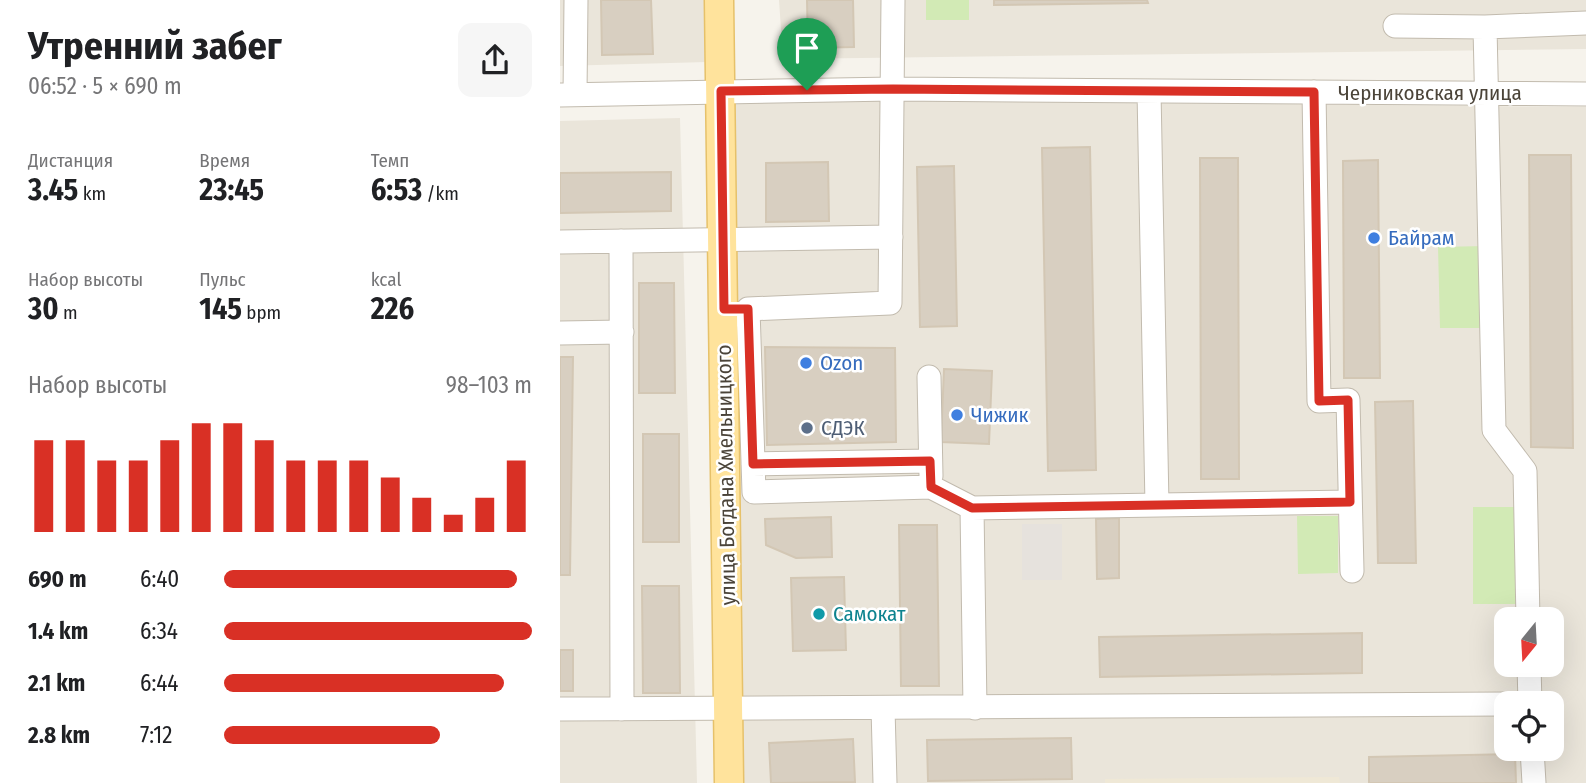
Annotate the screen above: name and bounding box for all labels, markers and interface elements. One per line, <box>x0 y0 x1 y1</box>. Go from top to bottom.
pin <box>777 18 837 90</box>
text: Утренний забег <box>28 23 282 69</box>
button: share <box>458 23 532 97</box>
icon: arrive <box>788 29 826 67</box>
text: 06:52 · 5 × 690 m <box>28 72 182 100</box>
street label: Черниковская улица <box>1338 80 1522 106</box>
text: Дистанция <box>28 149 113 172</box>
text: Время <box>199 149 250 172</box>
text: Темп <box>371 149 409 172</box>
text: 3.45 <box>28 172 78 208</box>
text: 23:45 <box>199 172 264 208</box>
text: 6:53 <box>371 172 422 208</box>
text: km <box>78 182 106 205</box>
text: /km <box>422 182 459 205</box>
place label: Байрам <box>1388 225 1455 251</box>
marker: Байрам <box>1366 230 1382 246</box>
text: Набор высоты <box>28 268 143 291</box>
text: Пульс <box>199 268 246 291</box>
text: kcal <box>371 268 401 291</box>
text: 30 <box>28 291 59 327</box>
text: 145 <box>199 291 242 327</box>
text: 226 <box>371 291 414 327</box>
text: m <box>59 301 78 324</box>
text: bpm <box>242 301 281 324</box>
street label: улица Богдана Хмельницкого <box>711 344 741 606</box>
place label: Ozon <box>820 350 863 376</box>
marker: Ozon <box>798 355 814 371</box>
text: Набор высоты <box>28 371 167 399</box>
text: 98–103 m <box>446 371 532 399</box>
place label: Чижик <box>971 402 1029 428</box>
marker: Чижик <box>949 407 965 423</box>
place label: СДЭК <box>821 415 865 441</box>
marker: СДЭК <box>799 420 815 436</box>
text: 690 m <box>28 565 87 593</box>
text: 6:40 <box>140 565 179 593</box>
place label: Самокат <box>833 601 906 627</box>
marker: Самокат <box>811 606 827 622</box>
north arrow <box>1494 607 1564 677</box>
map controls <box>1494 607 1564 761</box>
text: 1.4 km <box>28 617 88 645</box>
text: 6:34 <box>140 617 178 645</box>
text: 2.1 km <box>28 669 85 697</box>
text: 6:44 <box>140 669 178 697</box>
button: locate <box>1494 691 1564 761</box>
text: 2.8 km <box>28 721 90 749</box>
text: 7:12 <box>140 721 172 749</box>

